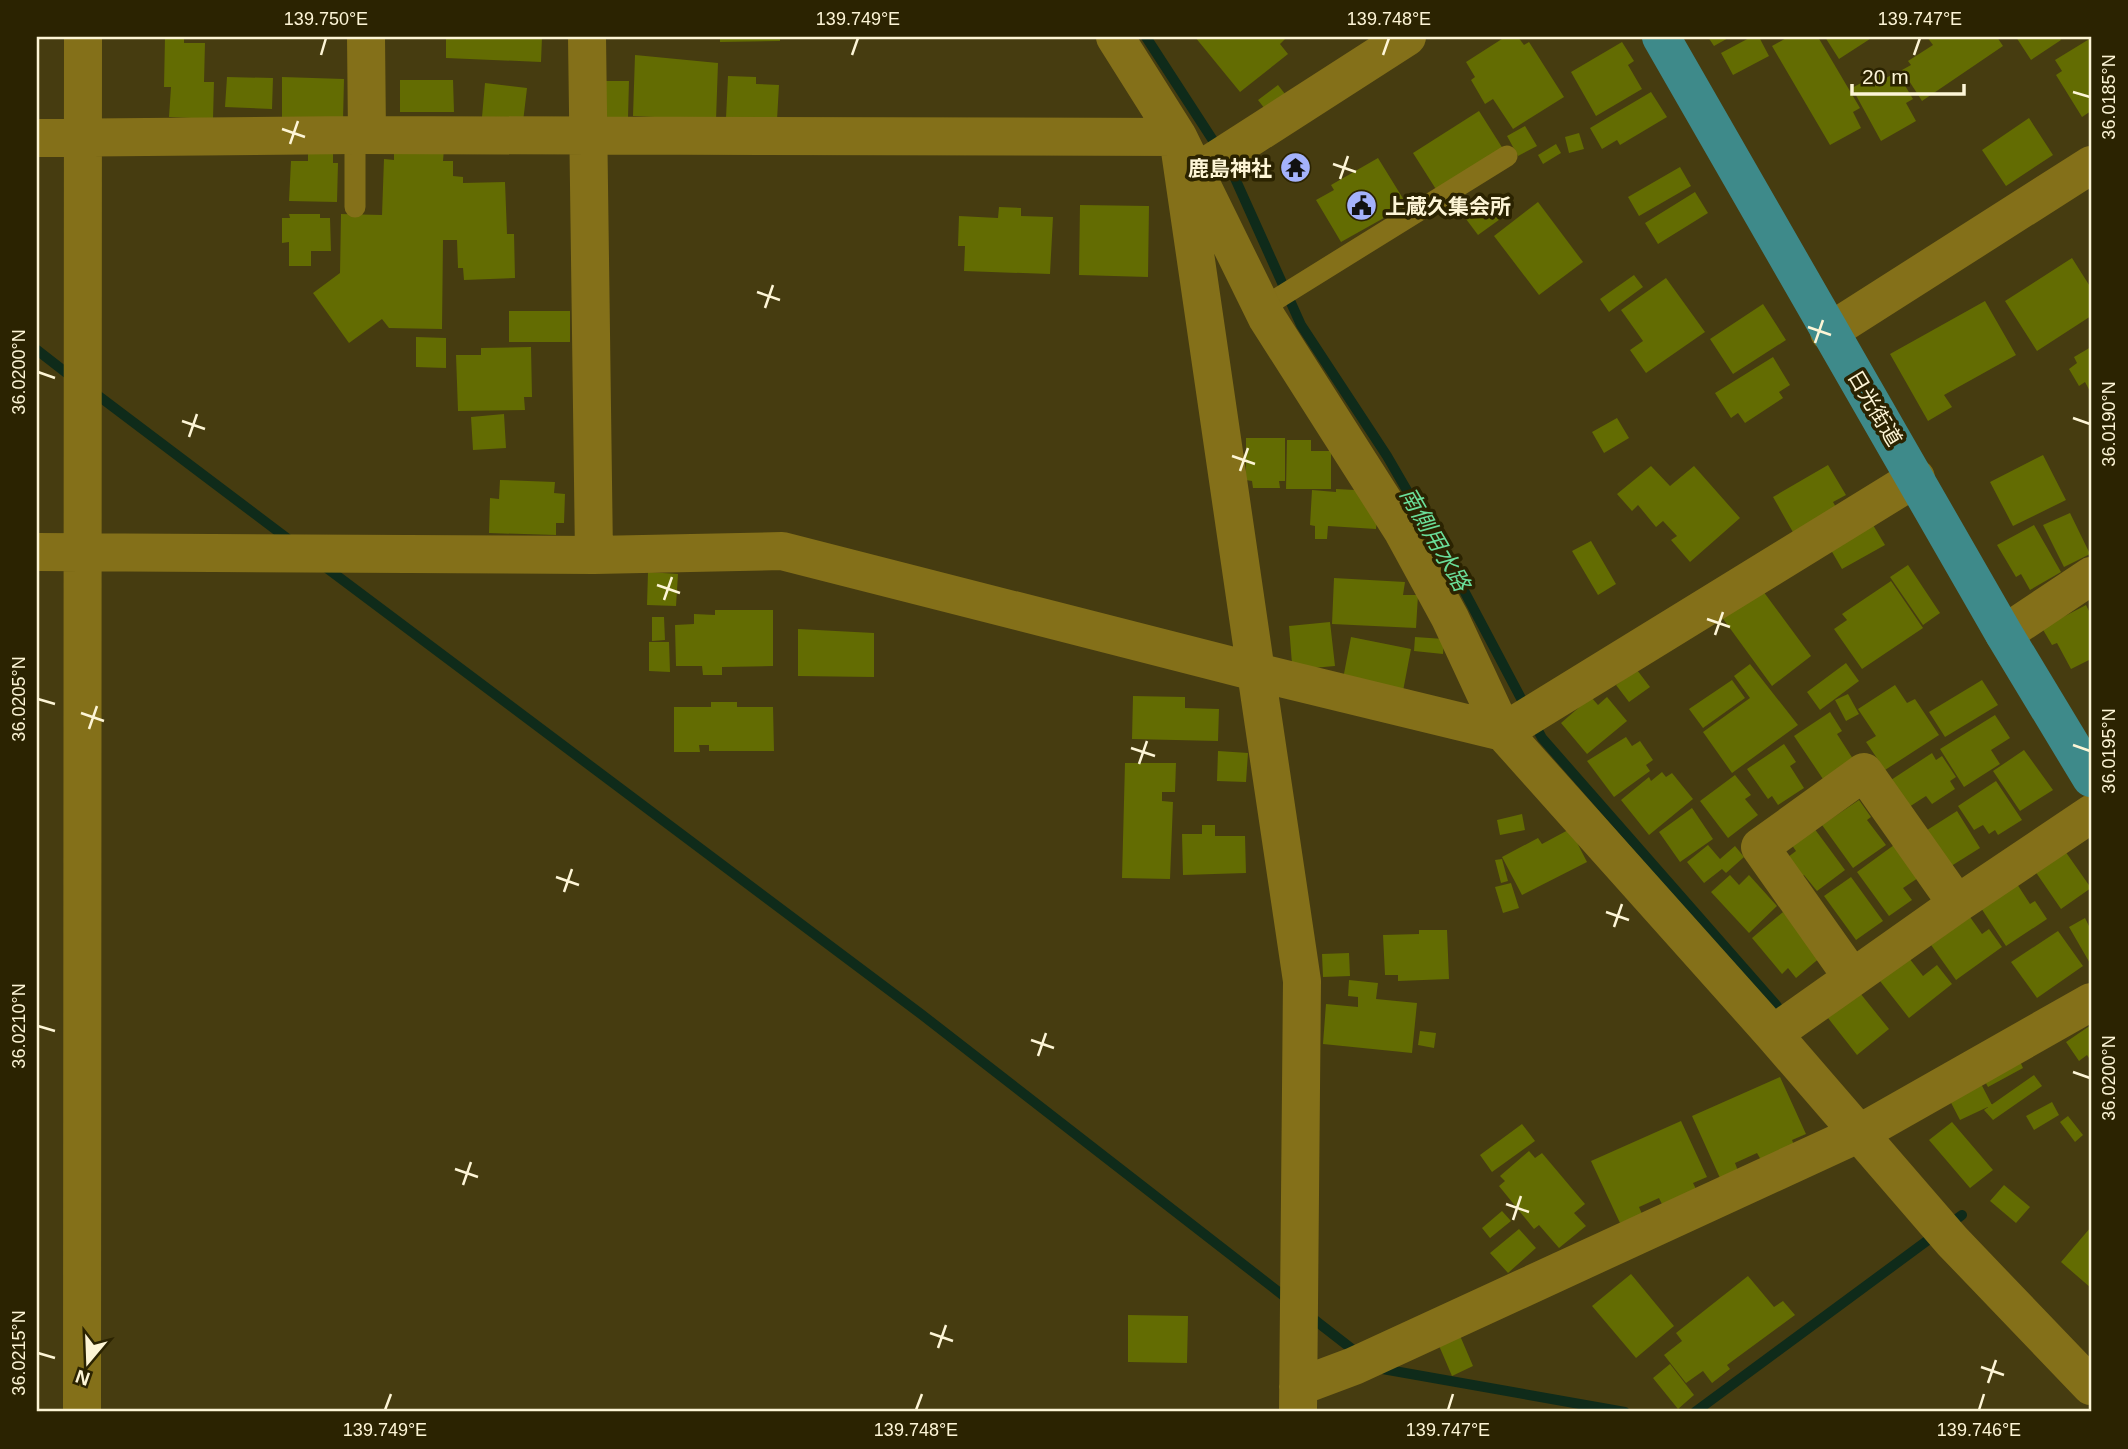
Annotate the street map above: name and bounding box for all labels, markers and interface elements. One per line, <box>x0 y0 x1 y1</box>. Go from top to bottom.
text: 139.750°E <box>284 9 368 29</box>
text: 139.749°E <box>816 9 900 29</box>
text: 139.748°E <box>1347 9 1431 29</box>
text: 139.747°E <box>1878 9 1962 29</box>
scale bar <box>1852 52 1964 96</box>
text: 36.0185°N <box>2099 54 2119 140</box>
text: 20 m <box>1862 65 1909 88</box>
temple icon: 鹿島神社 <box>1278 151 1312 185</box>
place label: 鹿島神社 <box>1188 157 1272 180</box>
public building icon: 上蔵久集会所 <box>1345 189 1379 223</box>
place label: 上蔵久集会所 <box>1385 195 1511 218</box>
text: 36.0200°N <box>9 329 29 415</box>
street label: 日光街道 <box>1844 366 1906 450</box>
text: 36.0190°N <box>2099 381 2119 467</box>
water label: 南側用水路 <box>1395 483 1476 597</box>
text: 36.0205°N <box>9 656 29 742</box>
text: 36.0195°N <box>2099 708 2119 794</box>
text: 36.0210°N <box>9 983 29 1069</box>
text: 36.0200°N <box>2099 1035 2119 1121</box>
text: 36.0215°N <box>9 1310 29 1396</box>
north arrow <box>52 1326 122 1396</box>
text: N <box>73 1365 93 1390</box>
text: 139.749°E <box>343 1420 427 1440</box>
text: 139.748°E <box>874 1420 958 1440</box>
text: 139.747°E <box>1406 1420 1490 1440</box>
text: 139.746°E <box>1937 1420 2021 1440</box>

